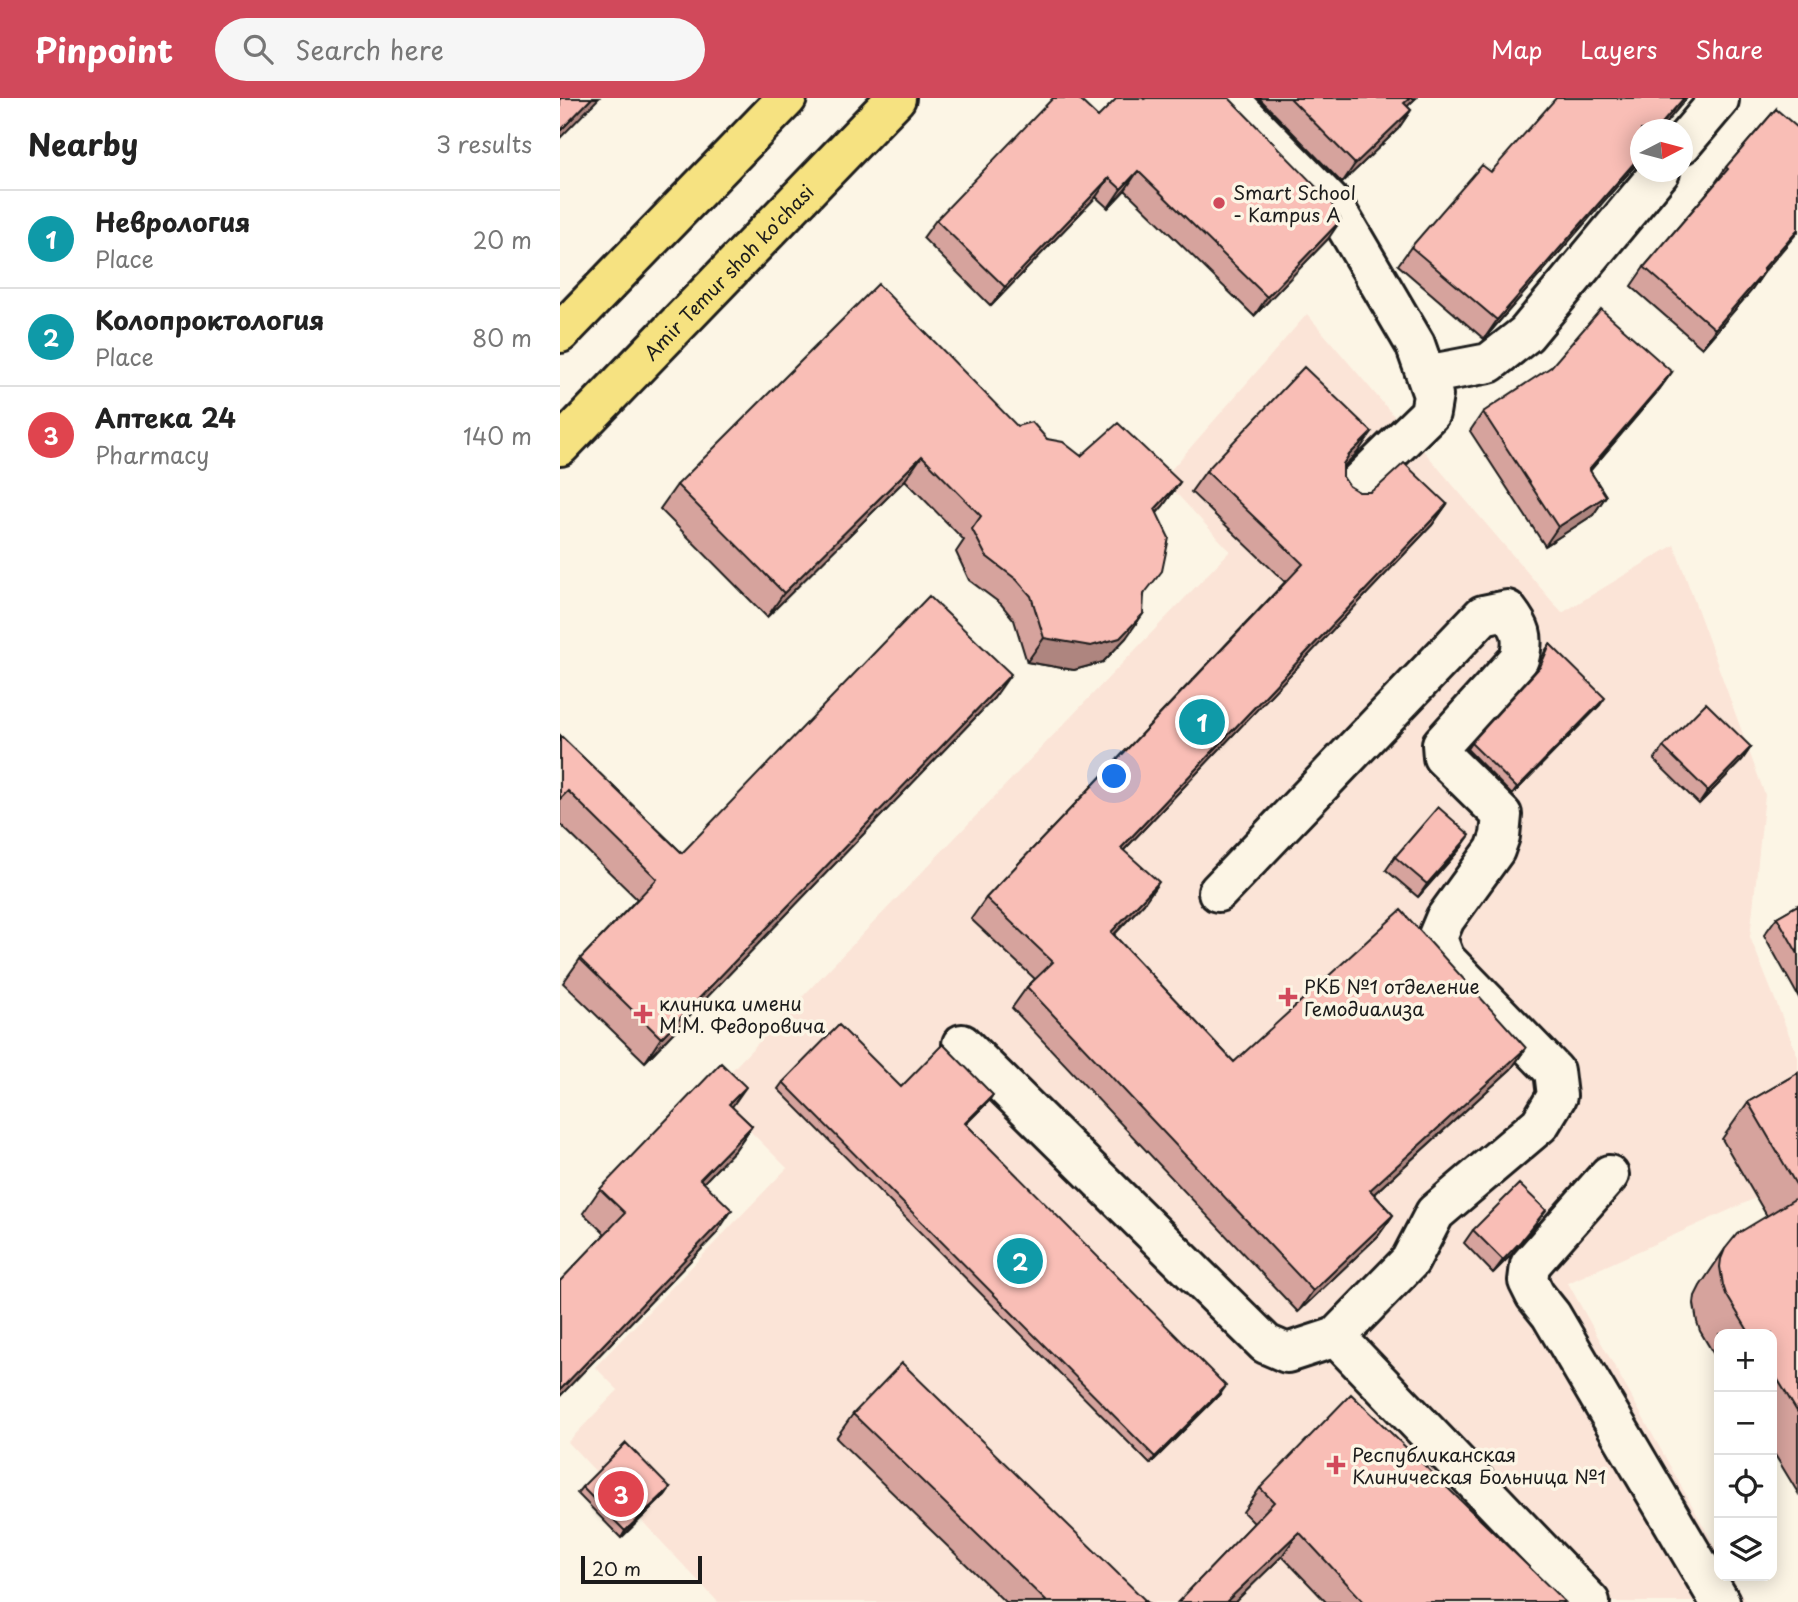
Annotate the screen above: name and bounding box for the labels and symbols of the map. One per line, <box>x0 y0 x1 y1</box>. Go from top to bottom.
north arrow <box>1630 119 1693 182</box>
street label: Amir Temur shoh ko'chasi <box>637 178 820 366</box>
place label: Smart School - Kampus A <box>1233 178 1356 228</box>
marker: Smart School - Kampus A <box>1211 195 1227 211</box>
pin: 1 <box>1179 696 1225 748</box>
your location <box>1097 759 1131 793</box>
place label: РКБ №1 отделение Гемодиализа <box>1304 972 1480 1022</box>
marker: РКБ №1 отделение Гемодиализа <box>1278 987 1298 1007</box>
place label: клиника имени М.М. Федоровича <box>659 989 825 1039</box>
marker: клиника имени М.М. Федоровича <box>633 1004 653 1024</box>
pin: 2 <box>997 1235 1043 1287</box>
place label: Республиканская Клиническая Больница №1 <box>1352 1440 1606 1490</box>
marker: Республиканская Клиническая Больница №1 <box>1326 1455 1346 1475</box>
pin: 3 <box>598 1468 644 1520</box>
scale bar <box>581 1553 702 1585</box>

